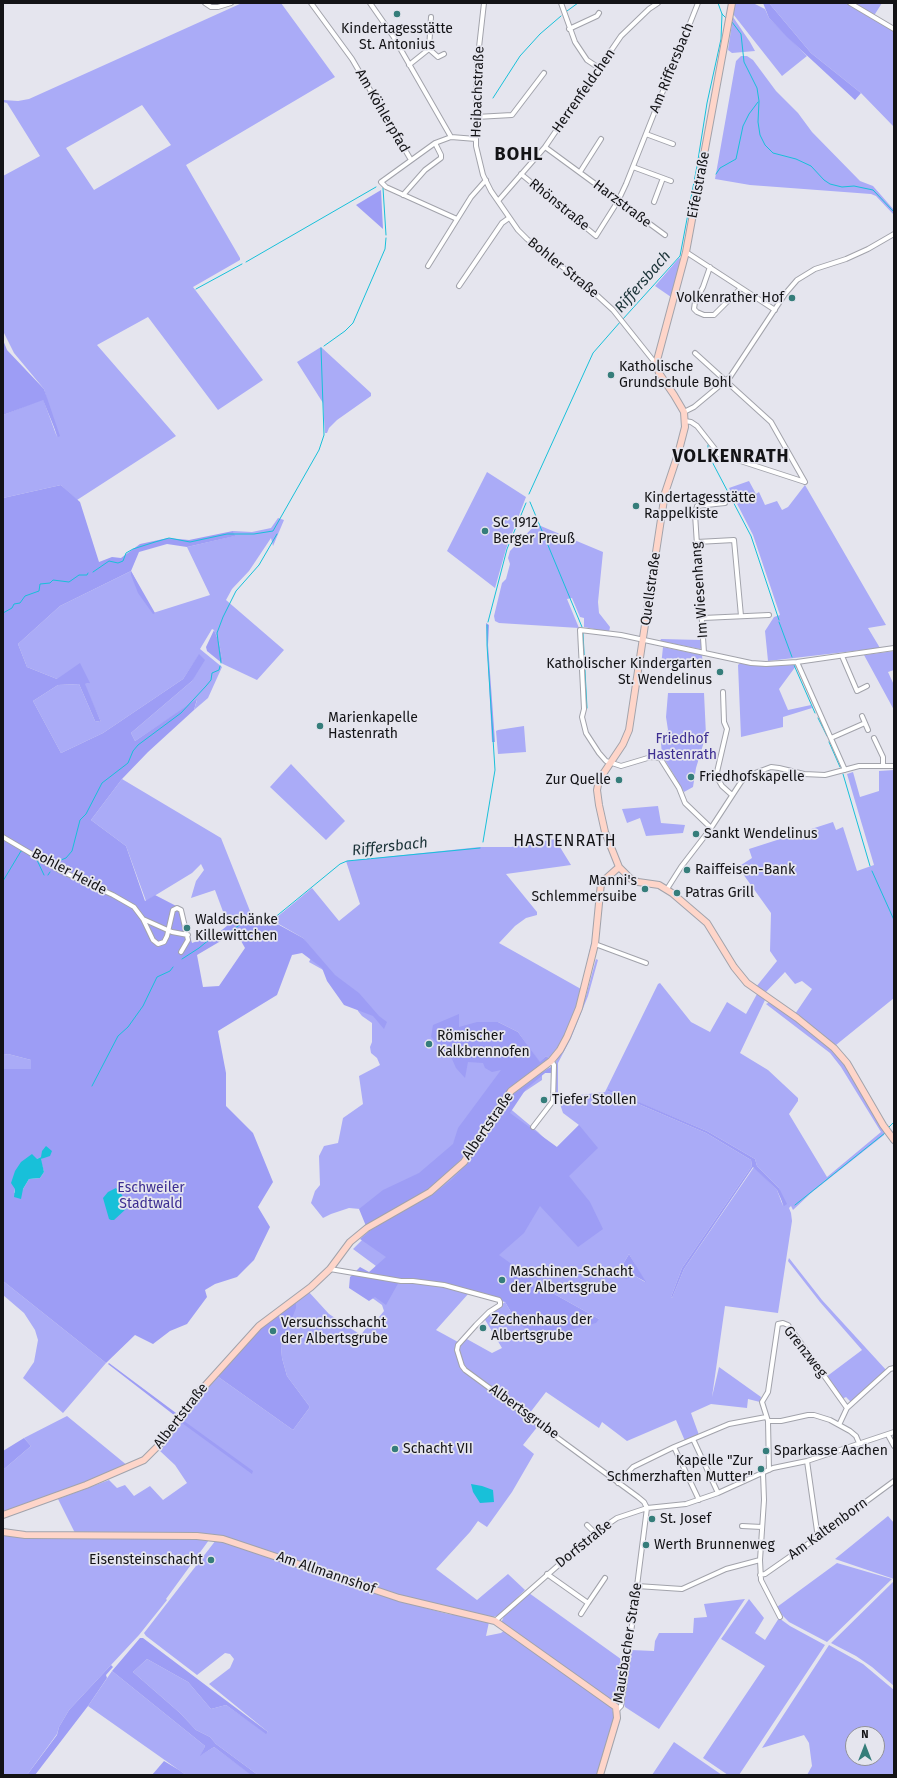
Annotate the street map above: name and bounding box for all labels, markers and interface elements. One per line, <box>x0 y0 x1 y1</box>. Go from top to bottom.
marker: Kindertagesstätte St. Antonius <box>392 9 402 19</box>
place label: Kindertagesstätte St. Antonius <box>341 21 453 54</box>
street label: Am Riffersbach <box>646 21 698 115</box>
street label: Heibachstraße <box>468 46 488 138</box>
street label: Herrenfeldchen <box>549 46 619 136</box>
street label: Am Köhlerpfad <box>351 66 413 156</box>
district label: BOHL <box>495 144 543 166</box>
street label: Eifelstraße <box>684 150 714 220</box>
street label: Rhönstraße <box>525 175 593 235</box>
street label: Harzstraße <box>590 177 654 231</box>
street label: Bohler Straße <box>524 234 602 302</box>
water label: Riffersbach <box>611 247 675 317</box>
place label: Volkenrather Hof <box>676 290 784 306</box>
marker: Volkenrather Hof <box>787 293 797 303</box>
place label: Katholische Grundschule Bohl <box>619 359 732 392</box>
marker: Katholische Grundschule Bohl <box>606 370 616 380</box>
district label: VOLKENRATH <box>672 446 790 468</box>
place label: Kindertagesstätte Rappelkiste <box>644 490 756 522</box>
marker: Kindertagesstätte Rappelkiste <box>631 501 641 511</box>
place label: SC 1912 Berger Preuß <box>493 515 575 548</box>
marker: SC 1912 Berger Preuß <box>480 526 490 536</box>
street label: Im Wiesenhang <box>688 541 712 639</box>
street label: Quellstraße <box>638 551 664 627</box>
place label: Katholischer Kindergarten St. Wendelinus <box>546 656 712 688</box>
marker: Katholischer Kindergarten St. Wendelinus <box>715 667 725 677</box>
place label: Marienkapelle Hastenrath <box>328 710 418 742</box>
marker: Marienkapelle Hastenrath <box>315 721 325 731</box>
park label: Friedhof Hastenrath <box>647 731 717 764</box>
place label: Friedhofskapelle <box>699 769 805 785</box>
place label: Zur Quelle <box>545 772 611 788</box>
marker: Friedhofskapelle <box>686 772 696 782</box>
marker: Zur Quelle <box>614 775 624 785</box>
place label: Sankt Wendelinus <box>704 826 818 842</box>
marker: Sankt Wendelinus <box>691 829 701 839</box>
district label: HASTENRATH <box>513 832 617 852</box>
water label: Riffersbach <box>351 834 429 860</box>
street label: Bohler Heide <box>29 845 109 899</box>
place label: Raiffeisen-Bank <box>695 862 795 878</box>
marker: Raiffeisen-Bank <box>682 865 692 875</box>
place label: Manni's Schlemmersuibe <box>531 873 637 906</box>
marker: Manni's Schlemmersuibe <box>640 884 650 894</box>
place label: Patras Grill <box>685 885 754 901</box>
marker: Patras Grill <box>672 888 682 898</box>
place label: Waldschänke Killewittchen <box>195 912 278 944</box>
marker: Waldschänke Killewittchen <box>182 923 192 933</box>
place label: Römischer Kalkbrennofen <box>437 1028 530 1060</box>
marker: Römischer Kalkbrennofen <box>424 1039 434 1049</box>
street label: Albertstraße <box>459 1089 517 1163</box>
place label: Tiefer Stollen <box>552 1092 637 1108</box>
marker: Tiefer Stollen <box>539 1095 549 1105</box>
park label: Eschweiler Stadtwald <box>117 1180 185 1212</box>
place label: Maschinen-Schacht der Albertsgrube <box>510 1264 633 1296</box>
marker: Maschinen-Schacht der Albertsgrube <box>497 1275 507 1285</box>
place label: Zechenhaus der Albertsgrube <box>491 1312 592 1344</box>
place label: Versuchsschacht der Albertsgrube <box>281 1315 388 1348</box>
marker: Zechenhaus der Albertsgrube <box>478 1323 488 1333</box>
street label: Grenzweg <box>780 1323 830 1381</box>
marker: Versuchsschacht der Albertsgrube <box>268 1326 278 1336</box>
street label: Albertstraße <box>150 1380 212 1452</box>
street label: Albertsgrube <box>486 1381 562 1443</box>
place label: Schacht VII <box>403 1441 473 1457</box>
place label: Sparkasse Aachen <box>774 1443 888 1459</box>
marker: Schacht VII <box>390 1444 400 1454</box>
marker: Sparkasse Aachen <box>761 1446 771 1456</box>
place label: Kapelle "Zur Schmerzhaften Mutter" <box>607 1453 753 1486</box>
marker: Kapelle "Zur Schmerzhaften Mutter" <box>756 1464 766 1474</box>
street label: Am Kaltenborn <box>785 1495 871 1563</box>
place label: St. Josef <box>660 1511 711 1527</box>
marker: St. Josef <box>647 1514 657 1524</box>
street label: Dorfstraße <box>553 1516 615 1572</box>
place label: Werth Brunnenweg <box>654 1537 775 1553</box>
marker: Werth Brunnenweg <box>641 1540 651 1550</box>
street label: Am Allmannshof <box>274 1548 378 1598</box>
place label: Eisensteinschacht <box>89 1552 203 1568</box>
marker: Eisensteinschacht <box>206 1555 216 1565</box>
street label: Mausbacher Straße <box>610 1582 646 1704</box>
north arrow <box>845 1726 885 1766</box>
text: N <box>861 1728 869 1741</box>

